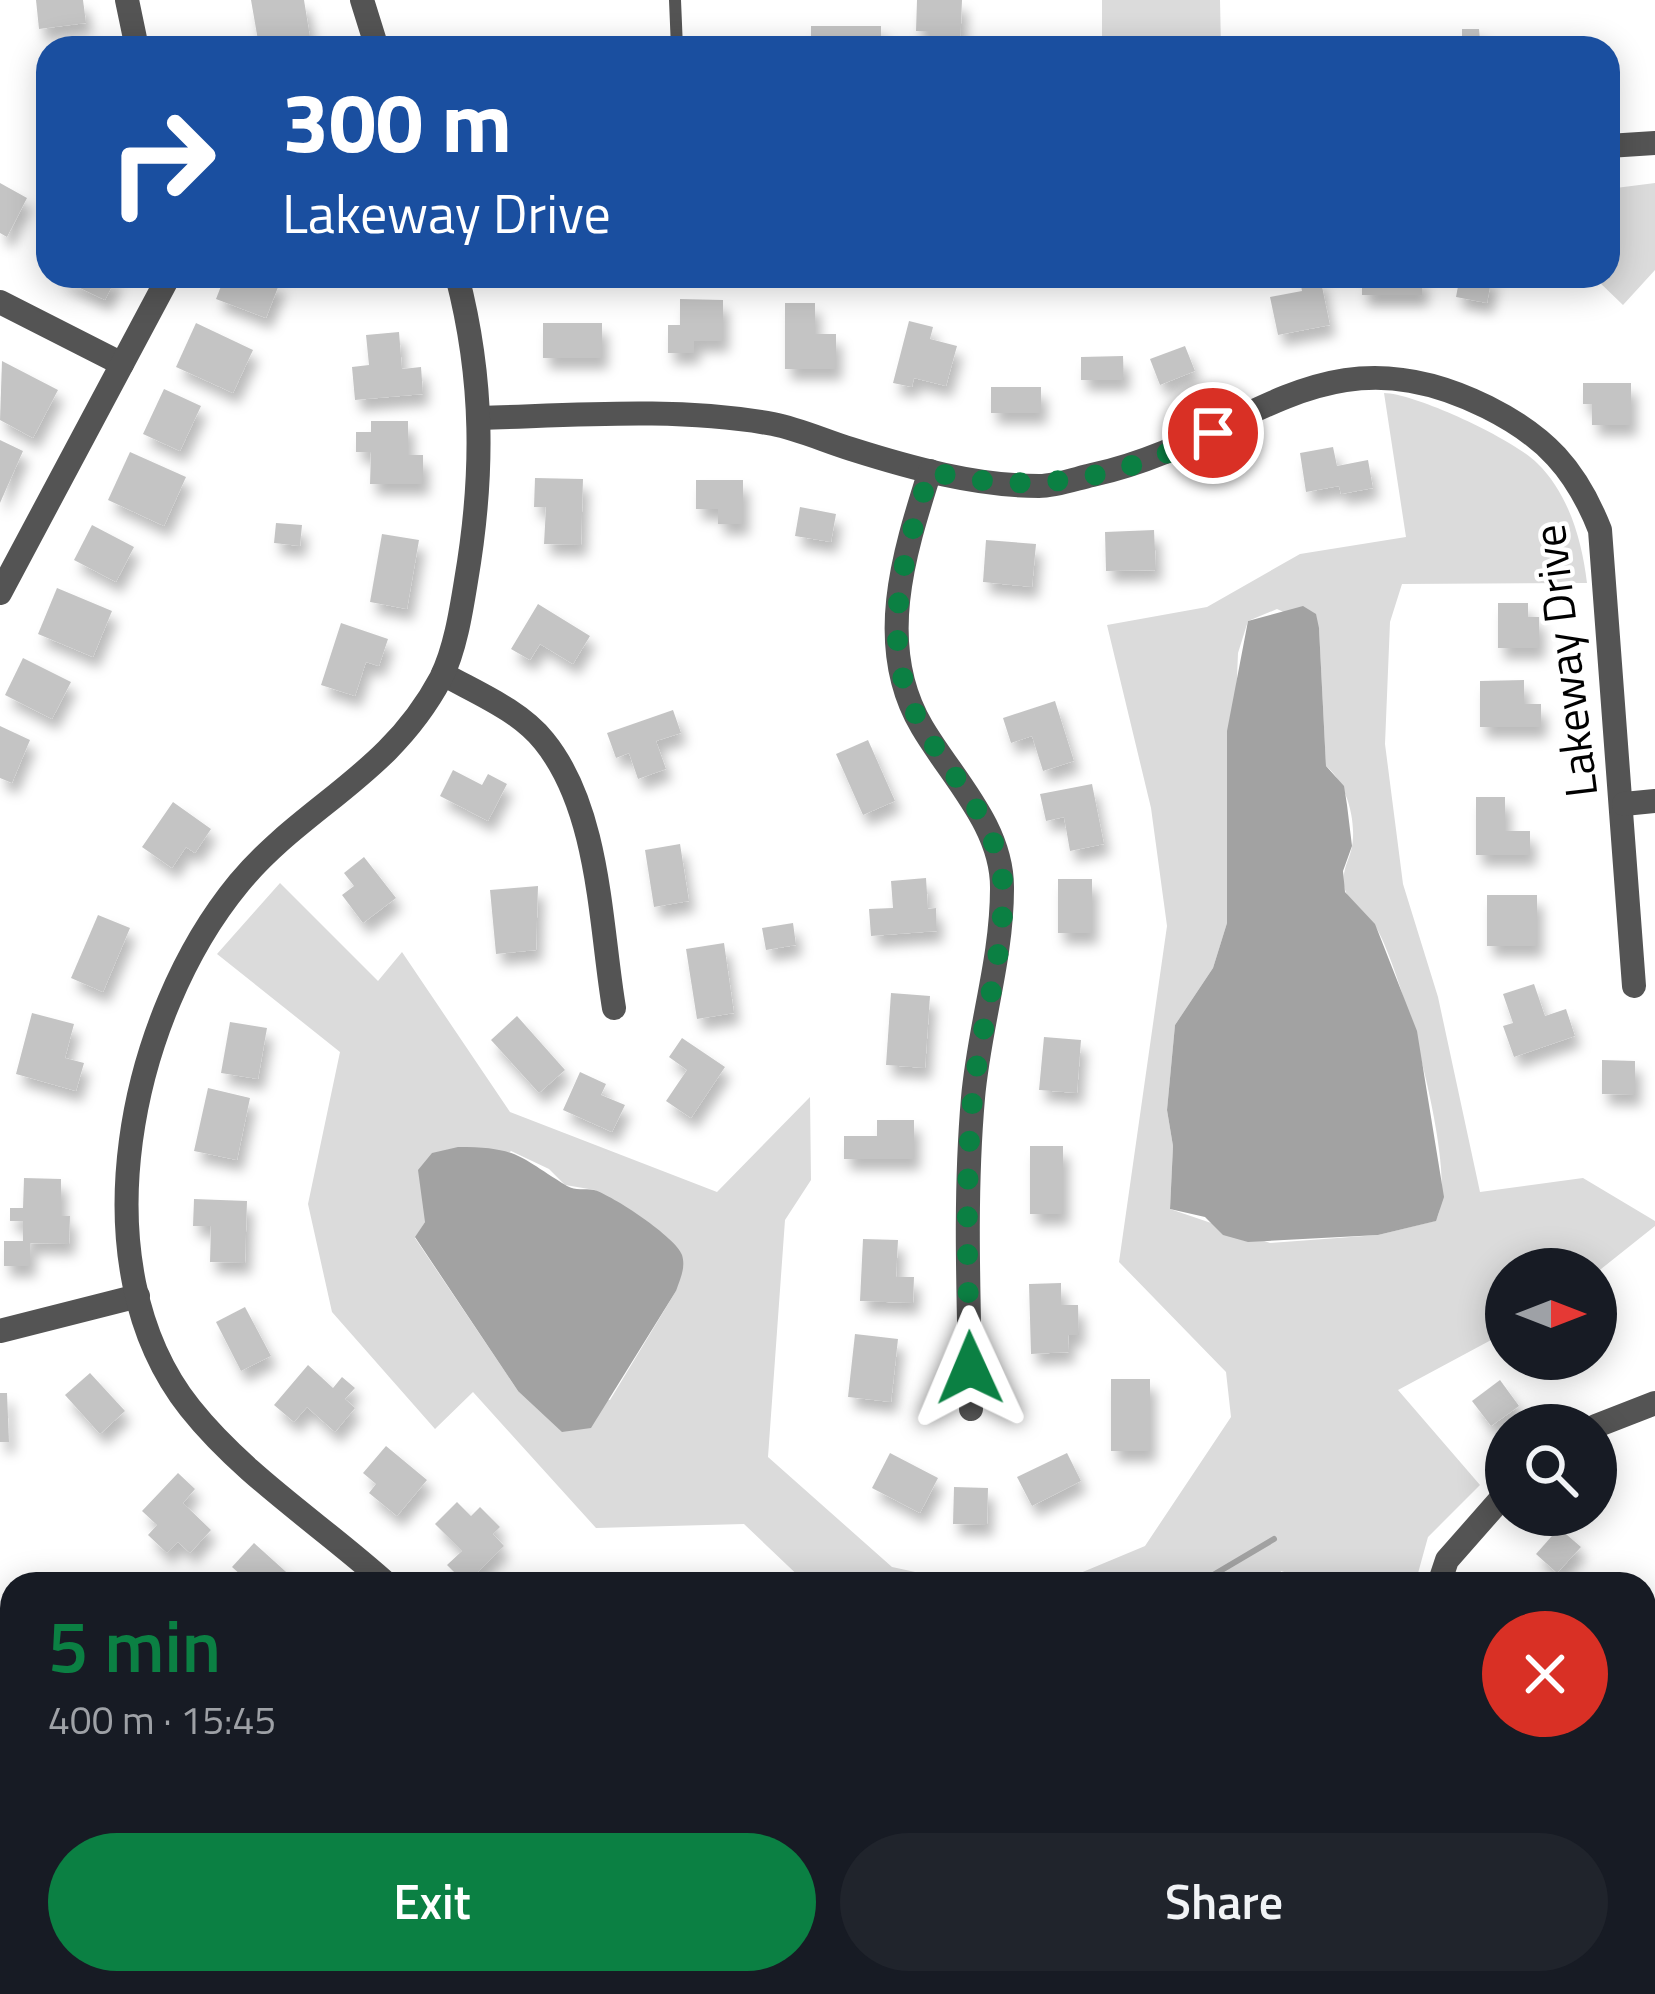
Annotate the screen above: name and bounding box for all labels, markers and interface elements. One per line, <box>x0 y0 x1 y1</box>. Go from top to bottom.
text: 300 m <box>282 57 512 185</box>
icon: right <box>84 84 240 240</box>
text: Lakeway Drive <box>282 172 611 254</box>
pin <box>1162 382 1264 484</box>
icon: arrive <box>1180 400 1246 466</box>
street label: Lakeway Drive <box>1514 521 1614 801</box>
north arrow <box>1485 1248 1617 1380</box>
map controls <box>1485 1248 1617 1536</box>
position arrow <box>907 1305 1033 1431</box>
button: search <box>1485 1404 1617 1536</box>
text: 5 min <box>48 1590 221 1700</box>
button: close <box>1482 1611 1608 1737</box>
text: 400 m · 15:45 <box>48 1690 276 1749</box>
button: Exit <box>48 1833 816 1971</box>
button: Share <box>840 1833 1608 1971</box>

